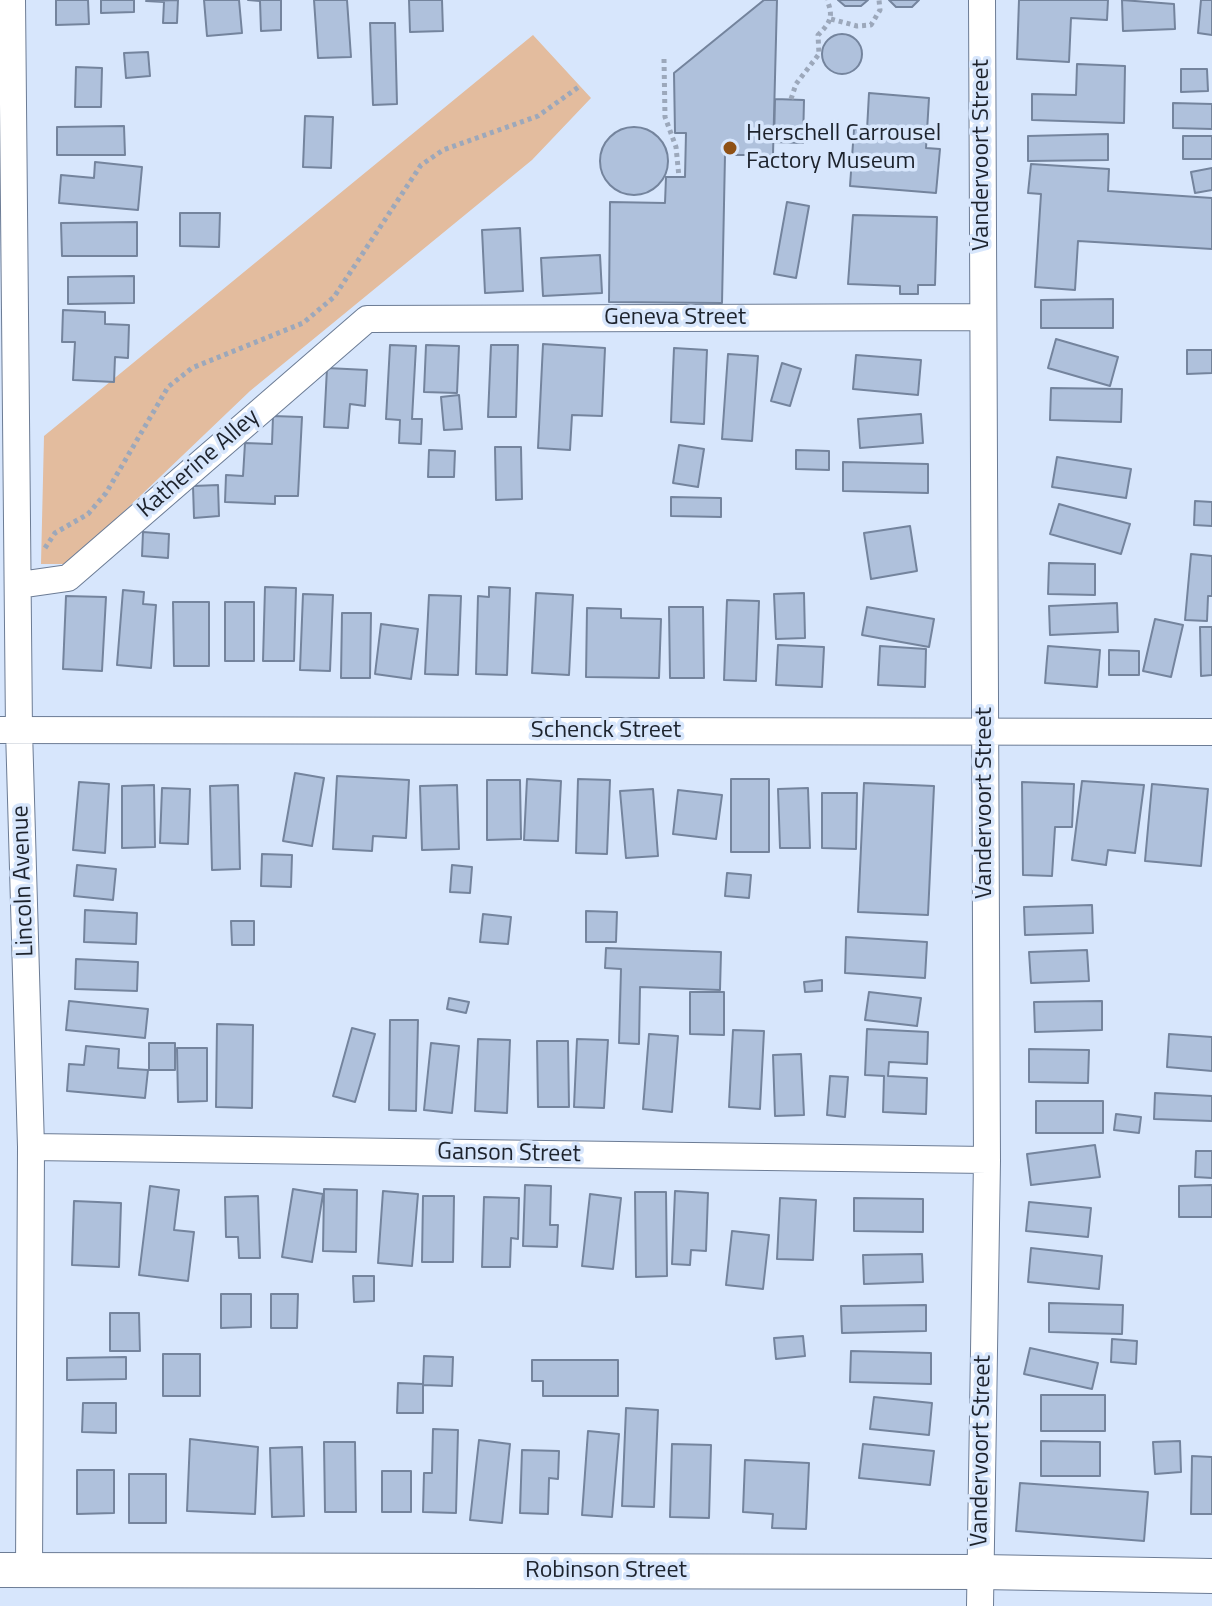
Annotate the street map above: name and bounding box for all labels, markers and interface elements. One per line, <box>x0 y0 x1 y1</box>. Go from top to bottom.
street label: Vandervoort Street <box>968 59 996 251</box>
place label: Herschell Carrousel Factory Museum <box>746 120 941 176</box>
marker: Herschell Carrousel Factory Museum <box>721 139 739 157</box>
street label: Geneva Street <box>604 304 746 332</box>
street label: Katherine Alley <box>132 403 266 525</box>
street label: Vandervoort Street <box>971 707 999 899</box>
street label: Schenck Street <box>531 717 681 745</box>
street label: Lincoln Avenue <box>7 805 41 957</box>
street label: Ganson Street <box>437 1138 581 1170</box>
street label: Vandervoort Street <box>966 1355 998 1547</box>
street label: Robinson Street <box>525 1557 687 1585</box>

